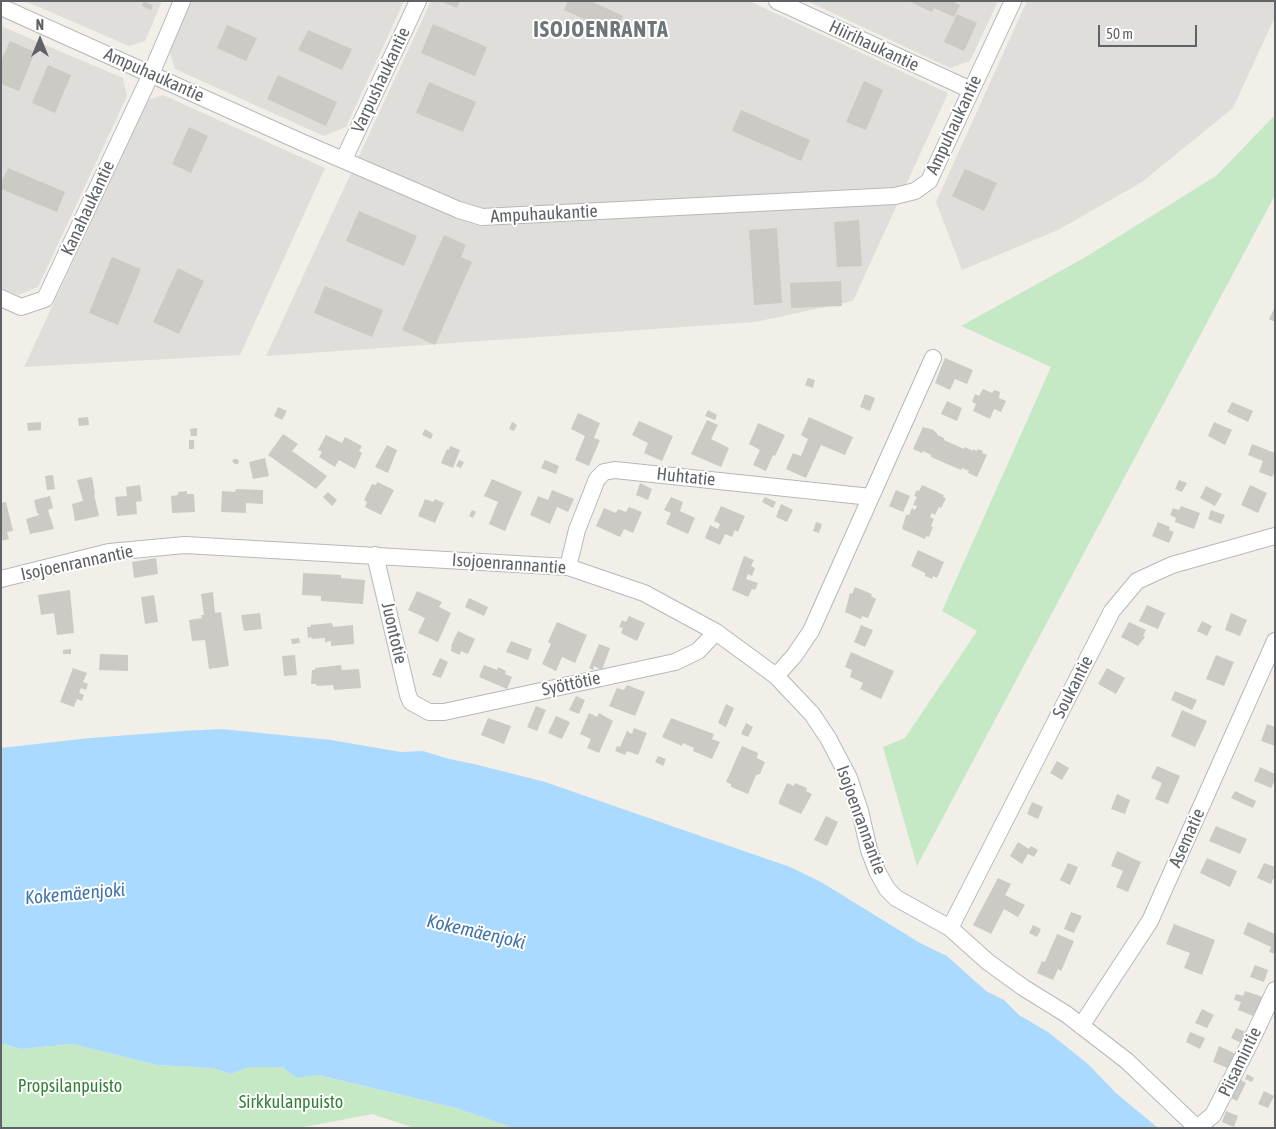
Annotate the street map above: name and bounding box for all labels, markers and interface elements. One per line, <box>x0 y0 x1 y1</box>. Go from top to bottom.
north arrow <box>15 15 65 65</box>
scale bar <box>1101 15 1200 47</box>
street label: Hiirihaukantie <box>826 16 922 76</box>
text: N <box>36 17 44 33</box>
district label: ISOJOENRANTA <box>532 17 670 43</box>
street label: Varpushaukantie <box>347 24 415 136</box>
text: 50 m <box>1106 25 1133 42</box>
street label: Ampuhaukantie <box>101 43 207 107</box>
street label: Ampuhaukantie <box>922 72 986 178</box>
street label: Kanahaukantie <box>57 157 119 259</box>
street label: Ampuhaukantie <box>490 200 598 228</box>
street label: Huhtatie <box>656 463 716 491</box>
street label: Isojoenrannantie <box>19 541 135 585</box>
street label: Isojoenrannantie <box>451 549 567 579</box>
street label: Juontotie <box>376 600 412 666</box>
street label: Soukantie <box>1048 652 1098 722</box>
street label: Syöttötie <box>540 667 602 701</box>
street label: Isojoenrannantie <box>831 763 891 877</box>
street label: Asematie <box>1164 805 1210 871</box>
water label: Kokemäenjoki <box>24 878 126 910</box>
water label: Kokemäenjoki <box>425 910 527 954</box>
street label: Piisamintie <box>1214 1024 1266 1100</box>
park label: Propsilanpuisto <box>18 1075 122 1097</box>
park label: Sirkkulanpuisto <box>239 1091 343 1113</box>

